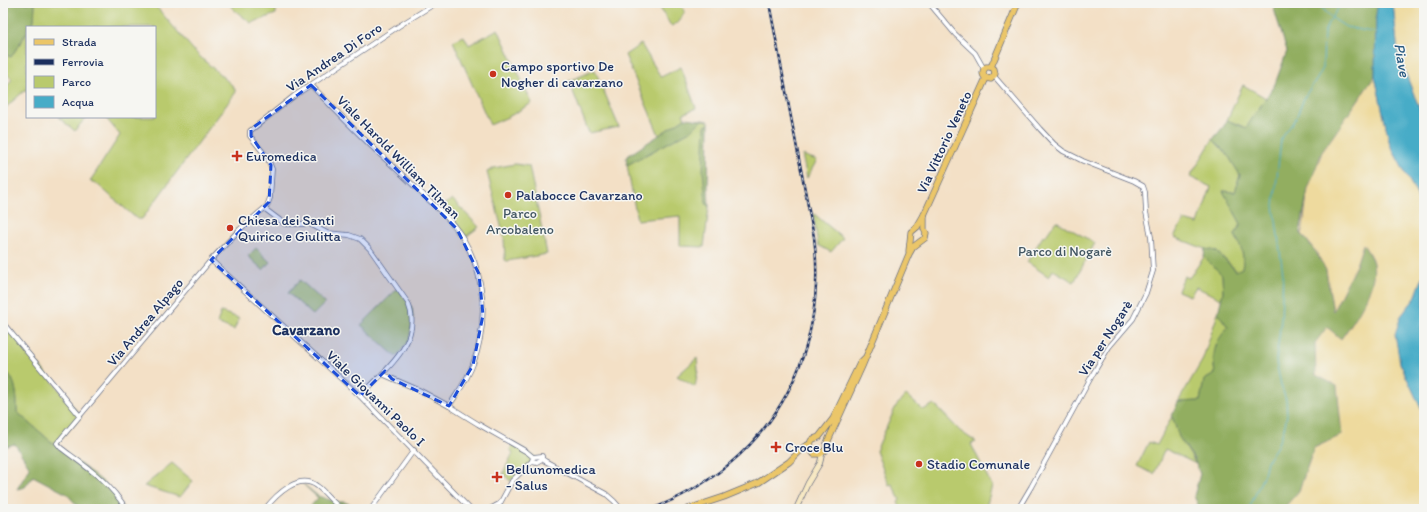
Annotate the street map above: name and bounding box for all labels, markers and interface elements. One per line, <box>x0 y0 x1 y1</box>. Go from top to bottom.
street label: Via Andrea Di Foro <box>283 19 385 96</box>
legend <box>26 26 156 118</box>
text: Strada <box>62 35 97 49</box>
water label: Piave <box>1390 42 1414 79</box>
text: Ferrovia <box>62 55 104 69</box>
place label: Campo sportivo De Nogher di cavarzano <box>501 58 623 91</box>
marker: Campo sportivo De Nogher di cavarzano <box>488 69 498 79</box>
text: Parco <box>62 75 91 89</box>
street label: Via Vittorio Veneto <box>913 88 976 196</box>
street label: Viale Harold William Tilman <box>333 92 464 223</box>
text: Acqua <box>62 95 94 109</box>
place label: Euromedica <box>246 148 317 165</box>
marker: Euromedica <box>231 150 243 162</box>
place label: Palabocce Cavarzano <box>516 187 643 204</box>
marker: Palabocce Cavarzano <box>503 190 513 200</box>
park label: Parco Arcobaleno <box>486 205 554 238</box>
place label: Chiesa dei Santi Quirico e Giulitta <box>238 212 342 245</box>
marker: Chiesa dei Santi Quirico e Giulitta <box>225 223 235 233</box>
park label: Parco di Nogarè <box>1018 243 1112 260</box>
street label: Via Andrea Alpago <box>104 275 187 370</box>
street label: Via per Nogarè <box>1074 297 1137 380</box>
district label: Cavarzano <box>272 321 340 339</box>
street label: Viale Giovanni Paolo I <box>323 347 429 450</box>
place label: Croce Blu <box>785 439 844 456</box>
marker: Croce Blu <box>770 441 782 453</box>
place label: Stadio Comunale <box>927 456 1031 473</box>
marker: Stadio Comunale <box>914 459 924 469</box>
place label: Bellunomedica - Salus <box>506 461 596 494</box>
marker: Bellunomedica - Salus <box>491 471 503 483</box>

